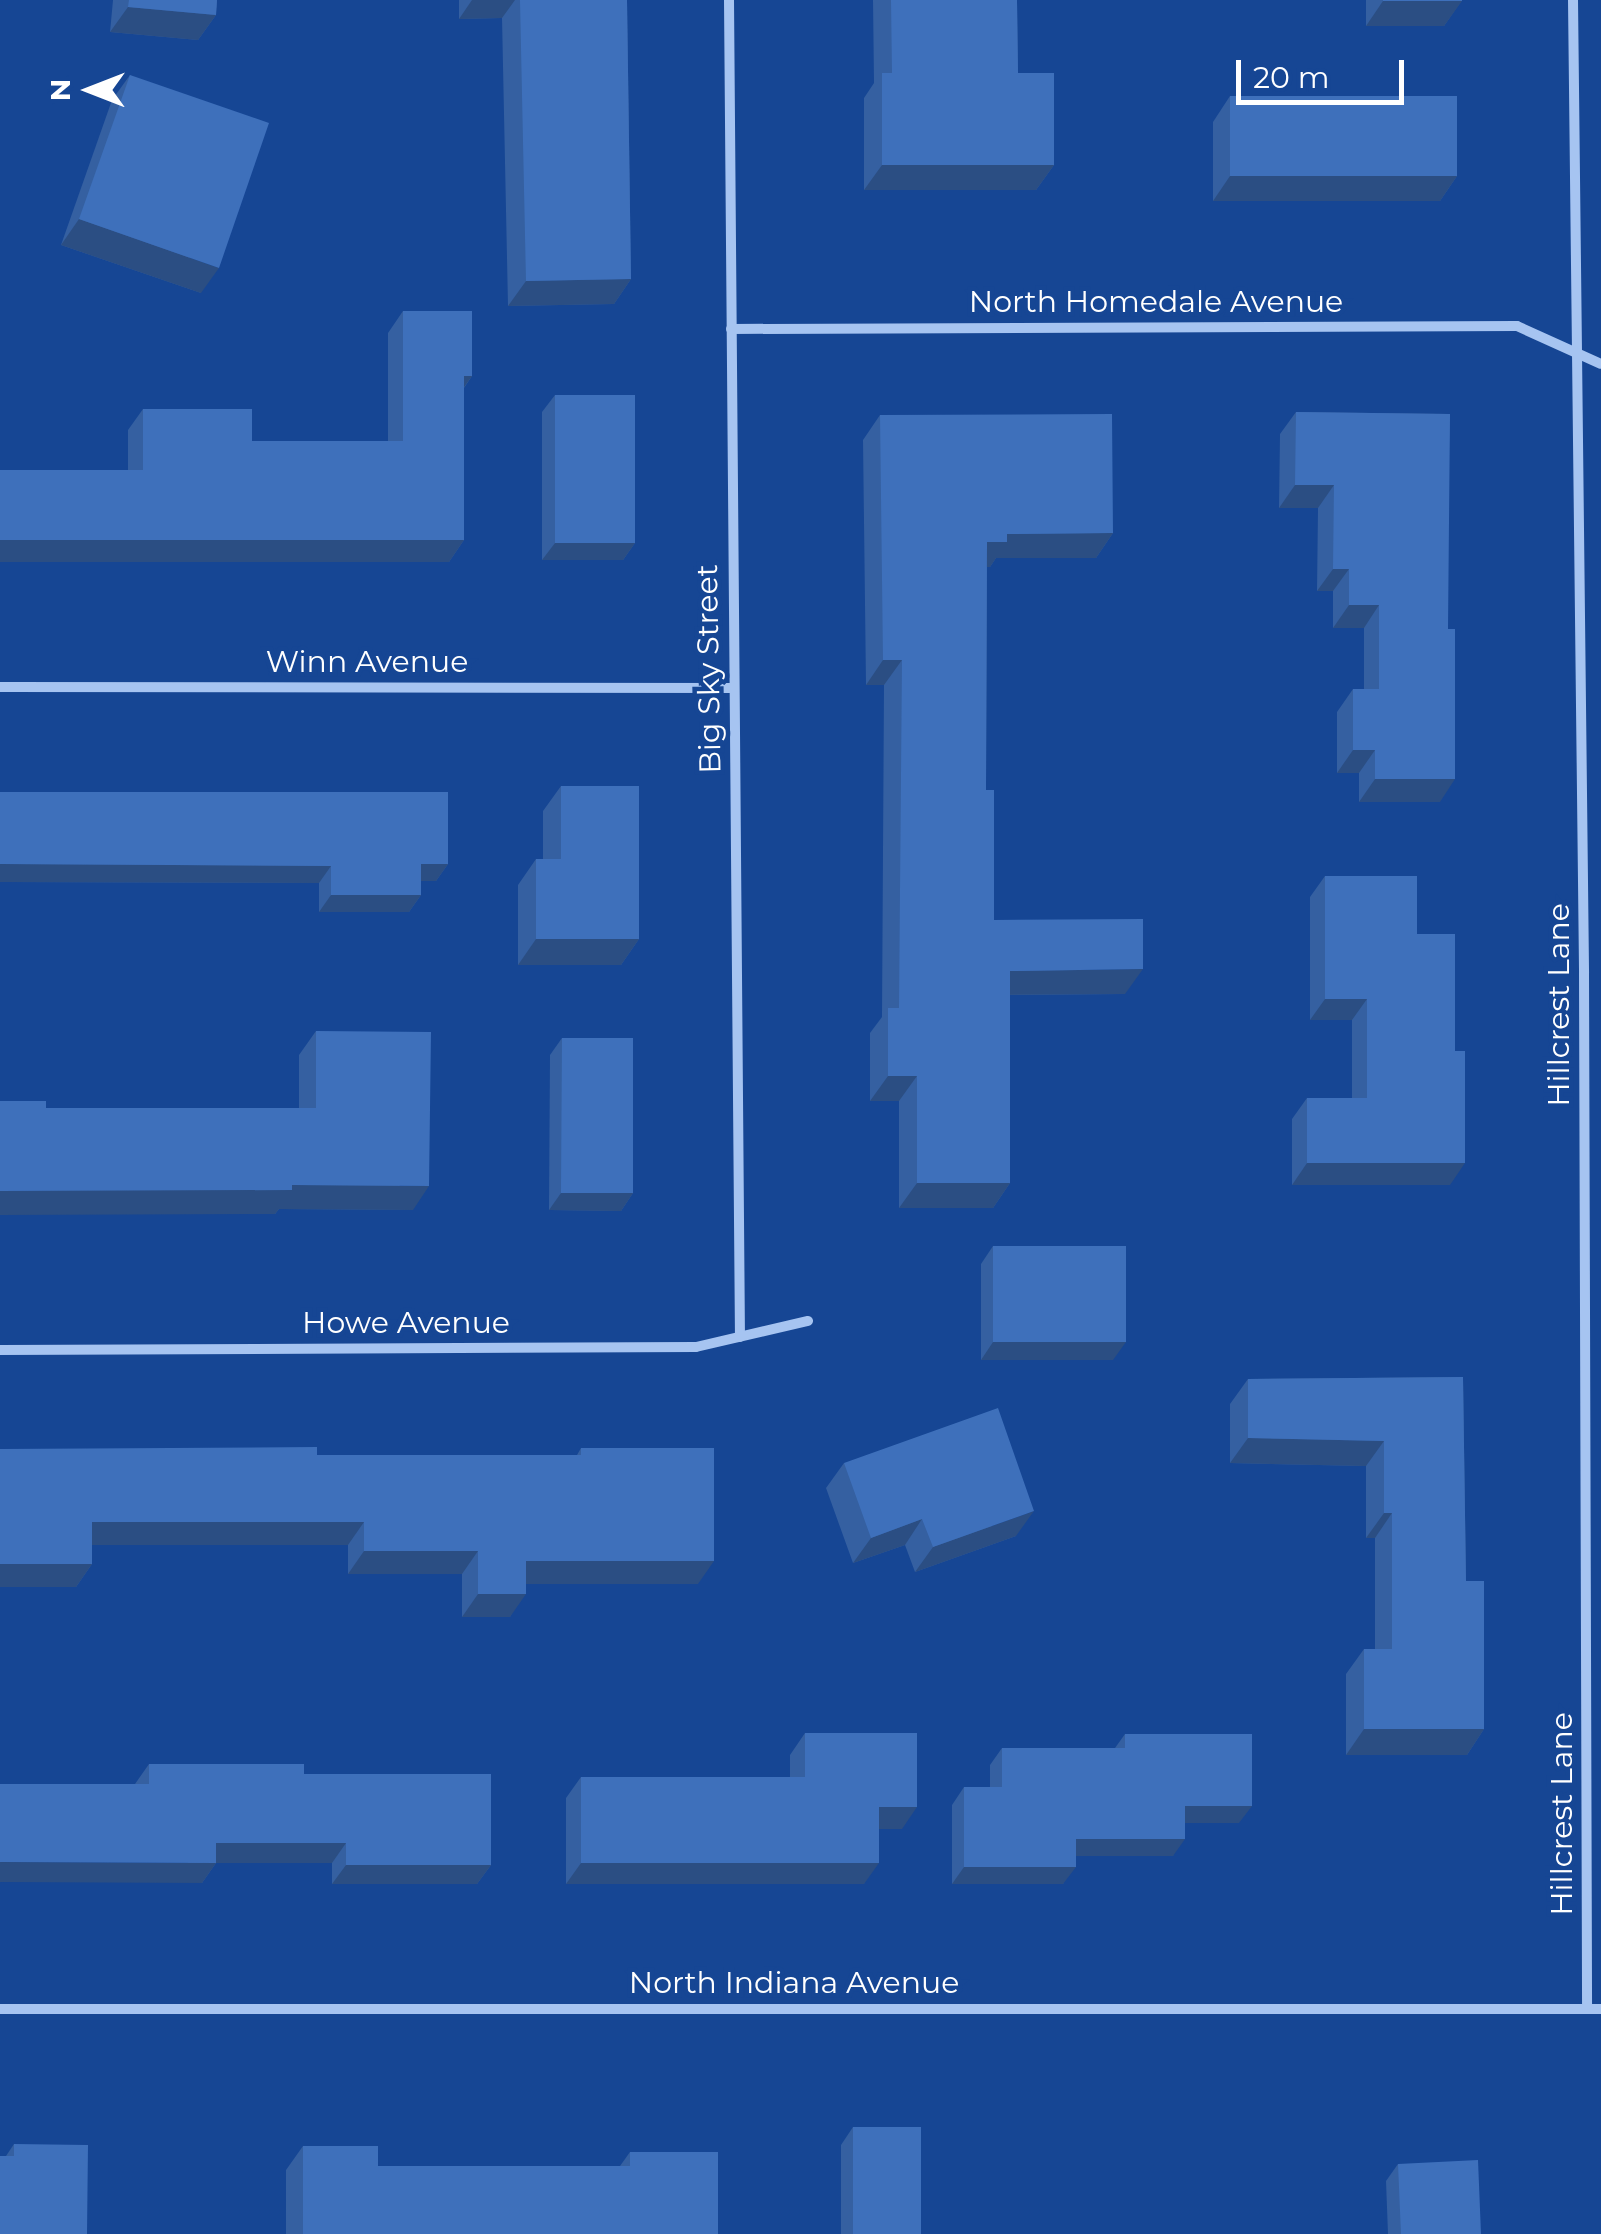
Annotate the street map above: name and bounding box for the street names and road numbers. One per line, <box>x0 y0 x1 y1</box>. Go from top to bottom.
street label: North Homedale Avenue <box>969 284 1343 320</box>
street label: Big Sky Street <box>689 564 729 774</box>
street label: Winn Avenue <box>266 644 468 680</box>
street label: Hillcrest Lane <box>1541 903 1577 1107</box>
street label: Howe Avenue <box>302 1305 510 1341</box>
street label: Hillcrest Lane <box>1544 1712 1580 1916</box>
street label: North Indiana Avenue <box>629 1965 959 2001</box>

